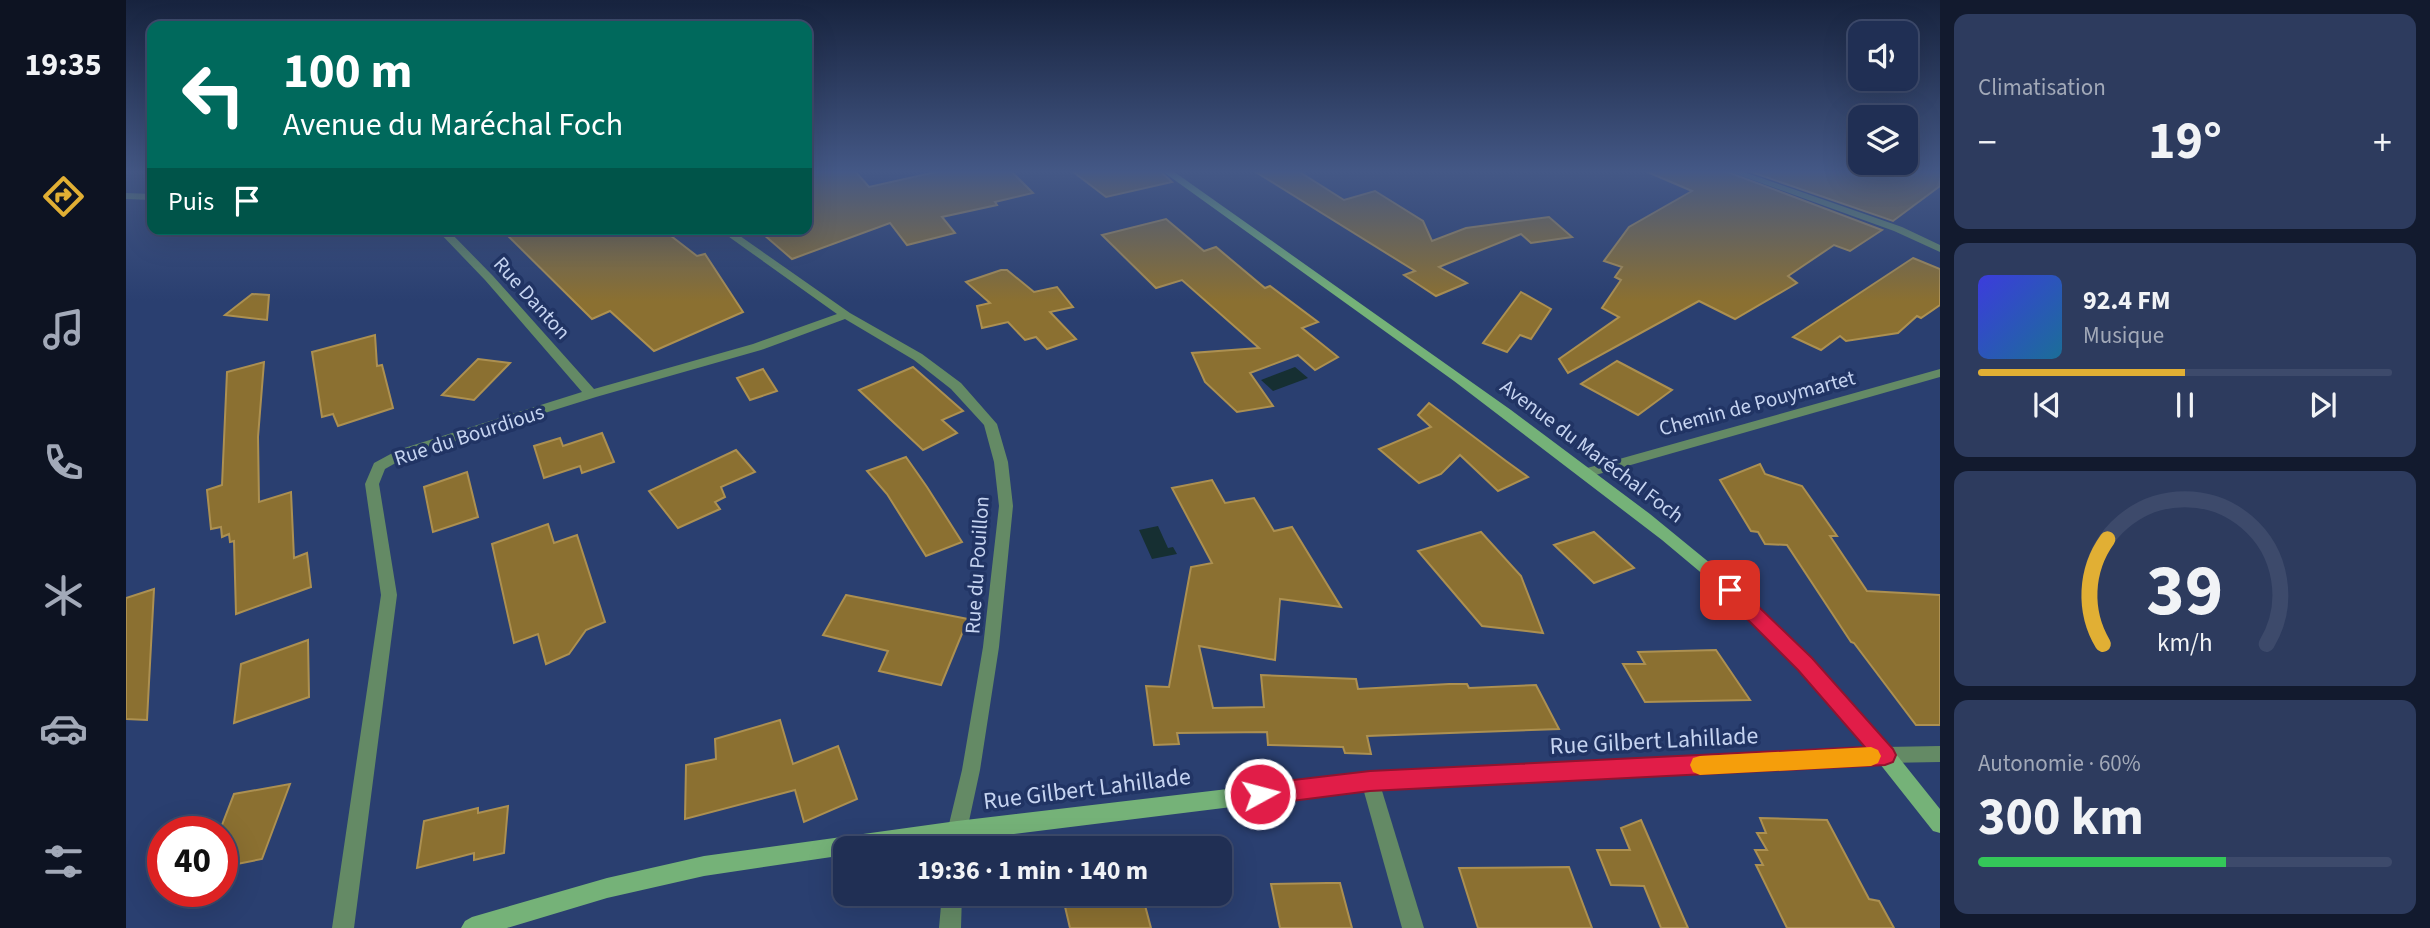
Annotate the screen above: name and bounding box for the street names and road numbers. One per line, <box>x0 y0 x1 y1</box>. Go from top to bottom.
street label: Rue Danton <box>487 250 577 346</box>
street label: Chemin de Pouymartet <box>1656 362 1858 444</box>
street label: Avenue du Maréchal Foch <box>1494 372 1690 530</box>
street label: Rue du Bourdious <box>390 397 548 473</box>
street label: Rue du Pouillon <box>957 495 997 635</box>
street label: Rue Gilbert Lahillade <box>1549 718 1759 764</box>
street label: Rue Gilbert Lahillade <box>981 759 1193 819</box>

